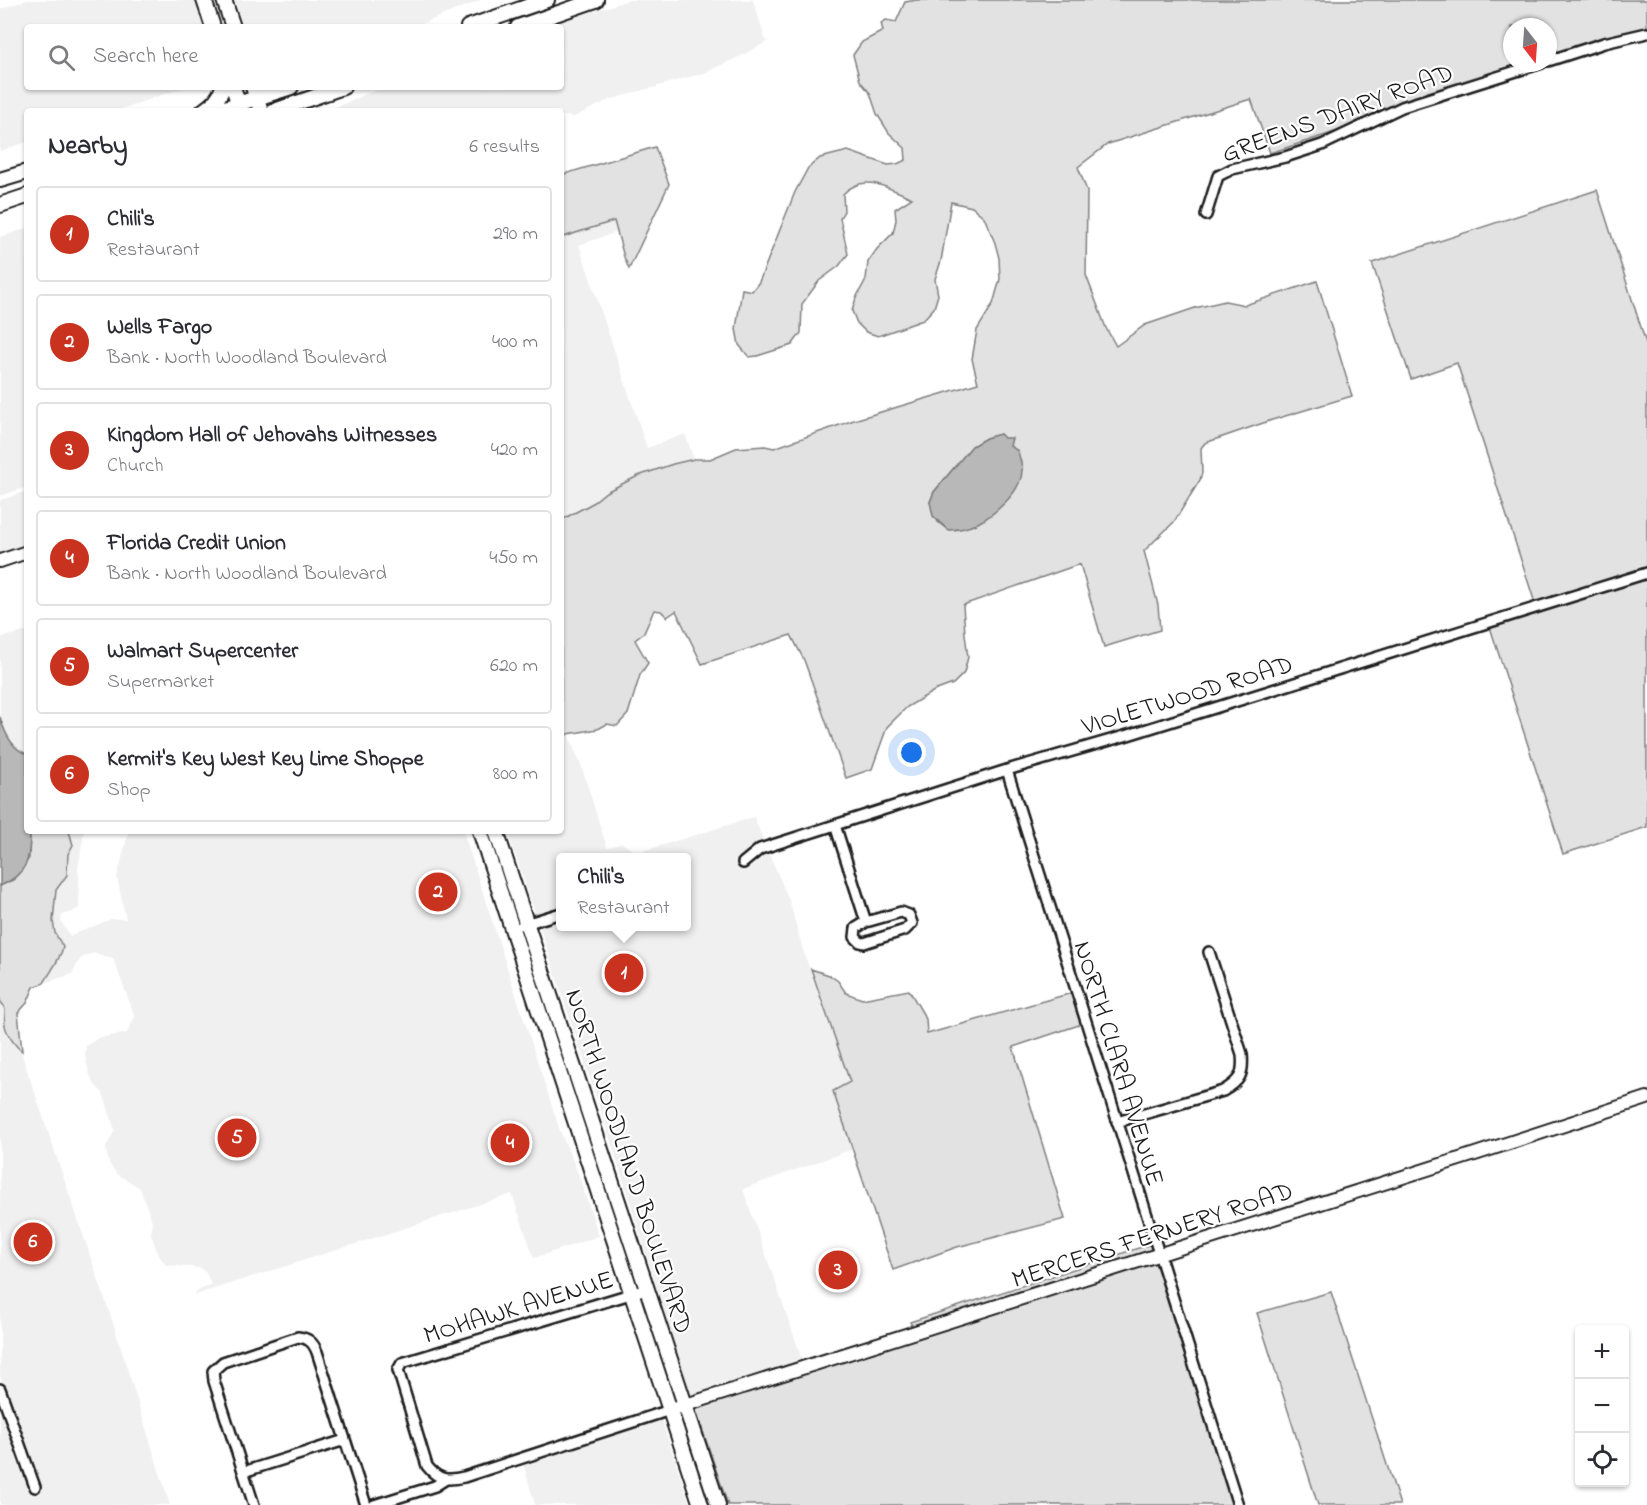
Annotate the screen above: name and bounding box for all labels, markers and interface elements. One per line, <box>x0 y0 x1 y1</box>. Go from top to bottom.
north arrow <box>1503 18 1557 72</box>
search box <box>24 24 564 90</box>
icon: search <box>45 41 78 74</box>
text: Search here <box>93 41 198 73</box>
street label: GREENS DAIRY ROAD <box>1217 55 1459 174</box>
text: Nearby <box>48 128 127 166</box>
text: 6 results <box>469 133 540 162</box>
text: Chili's <box>107 204 155 236</box>
text: 1 <box>66 220 73 249</box>
text: 290 m <box>493 220 538 249</box>
text: Restaurant <box>107 236 200 265</box>
text: Wells Fargo <box>107 312 212 344</box>
text: 2 <box>65 328 74 357</box>
text: 400 m <box>492 328 538 357</box>
text: Bank · North Woodland Boulevard <box>107 344 387 373</box>
text: Kingdom Hall of Jehovahs Witnesses <box>107 420 437 452</box>
text: 3 <box>65 436 74 465</box>
text: 420 m <box>491 436 538 465</box>
text: Church <box>107 452 163 481</box>
text: Florida Credit Union <box>107 528 286 560</box>
text: 4 <box>65 544 74 573</box>
text: 450 m <box>489 544 538 573</box>
text: Bank · North Woodland Boulevard <box>107 560 387 589</box>
text: Walmart Supercenter <box>107 636 298 668</box>
street label: VIOLETWOOD ROAD <box>1077 647 1298 747</box>
text: 5 <box>64 652 75 681</box>
text: 620 m <box>490 652 538 681</box>
text: Supermarket <box>107 668 214 697</box>
your location <box>897 738 926 767</box>
text: Kermit's Key West Key Lime Shoppe <box>107 744 424 776</box>
text: 6 <box>65 760 74 789</box>
text: 800 m <box>493 760 538 789</box>
text: Shop <box>107 776 151 805</box>
popup <box>556 853 691 931</box>
text: Chili's <box>577 862 625 894</box>
pin: 2 <box>418 870 458 914</box>
text: Restaurant <box>577 894 670 923</box>
street label: NORTH CLARA AVENUE <box>1062 937 1173 1191</box>
pin: 1 <box>604 950 644 996</box>
street label: NORTH WOODLAND BOULEVARD <box>553 985 701 1339</box>
pin: 5 <box>218 1116 256 1160</box>
pin: 4 <box>490 1120 530 1166</box>
street label: MERCERS FERNERY ROAD <box>1007 1173 1298 1300</box>
pin: 6 <box>14 1220 52 1264</box>
pin: 3 <box>818 1248 858 1292</box>
street label: MOHAWK AVENUE <box>419 1262 619 1356</box>
map controls <box>1575 1325 1629 1487</box>
button: + <box>1575 1325 1629 1379</box>
button: − <box>1575 1379 1629 1433</box>
button: locate <box>1575 1433 1629 1487</box>

